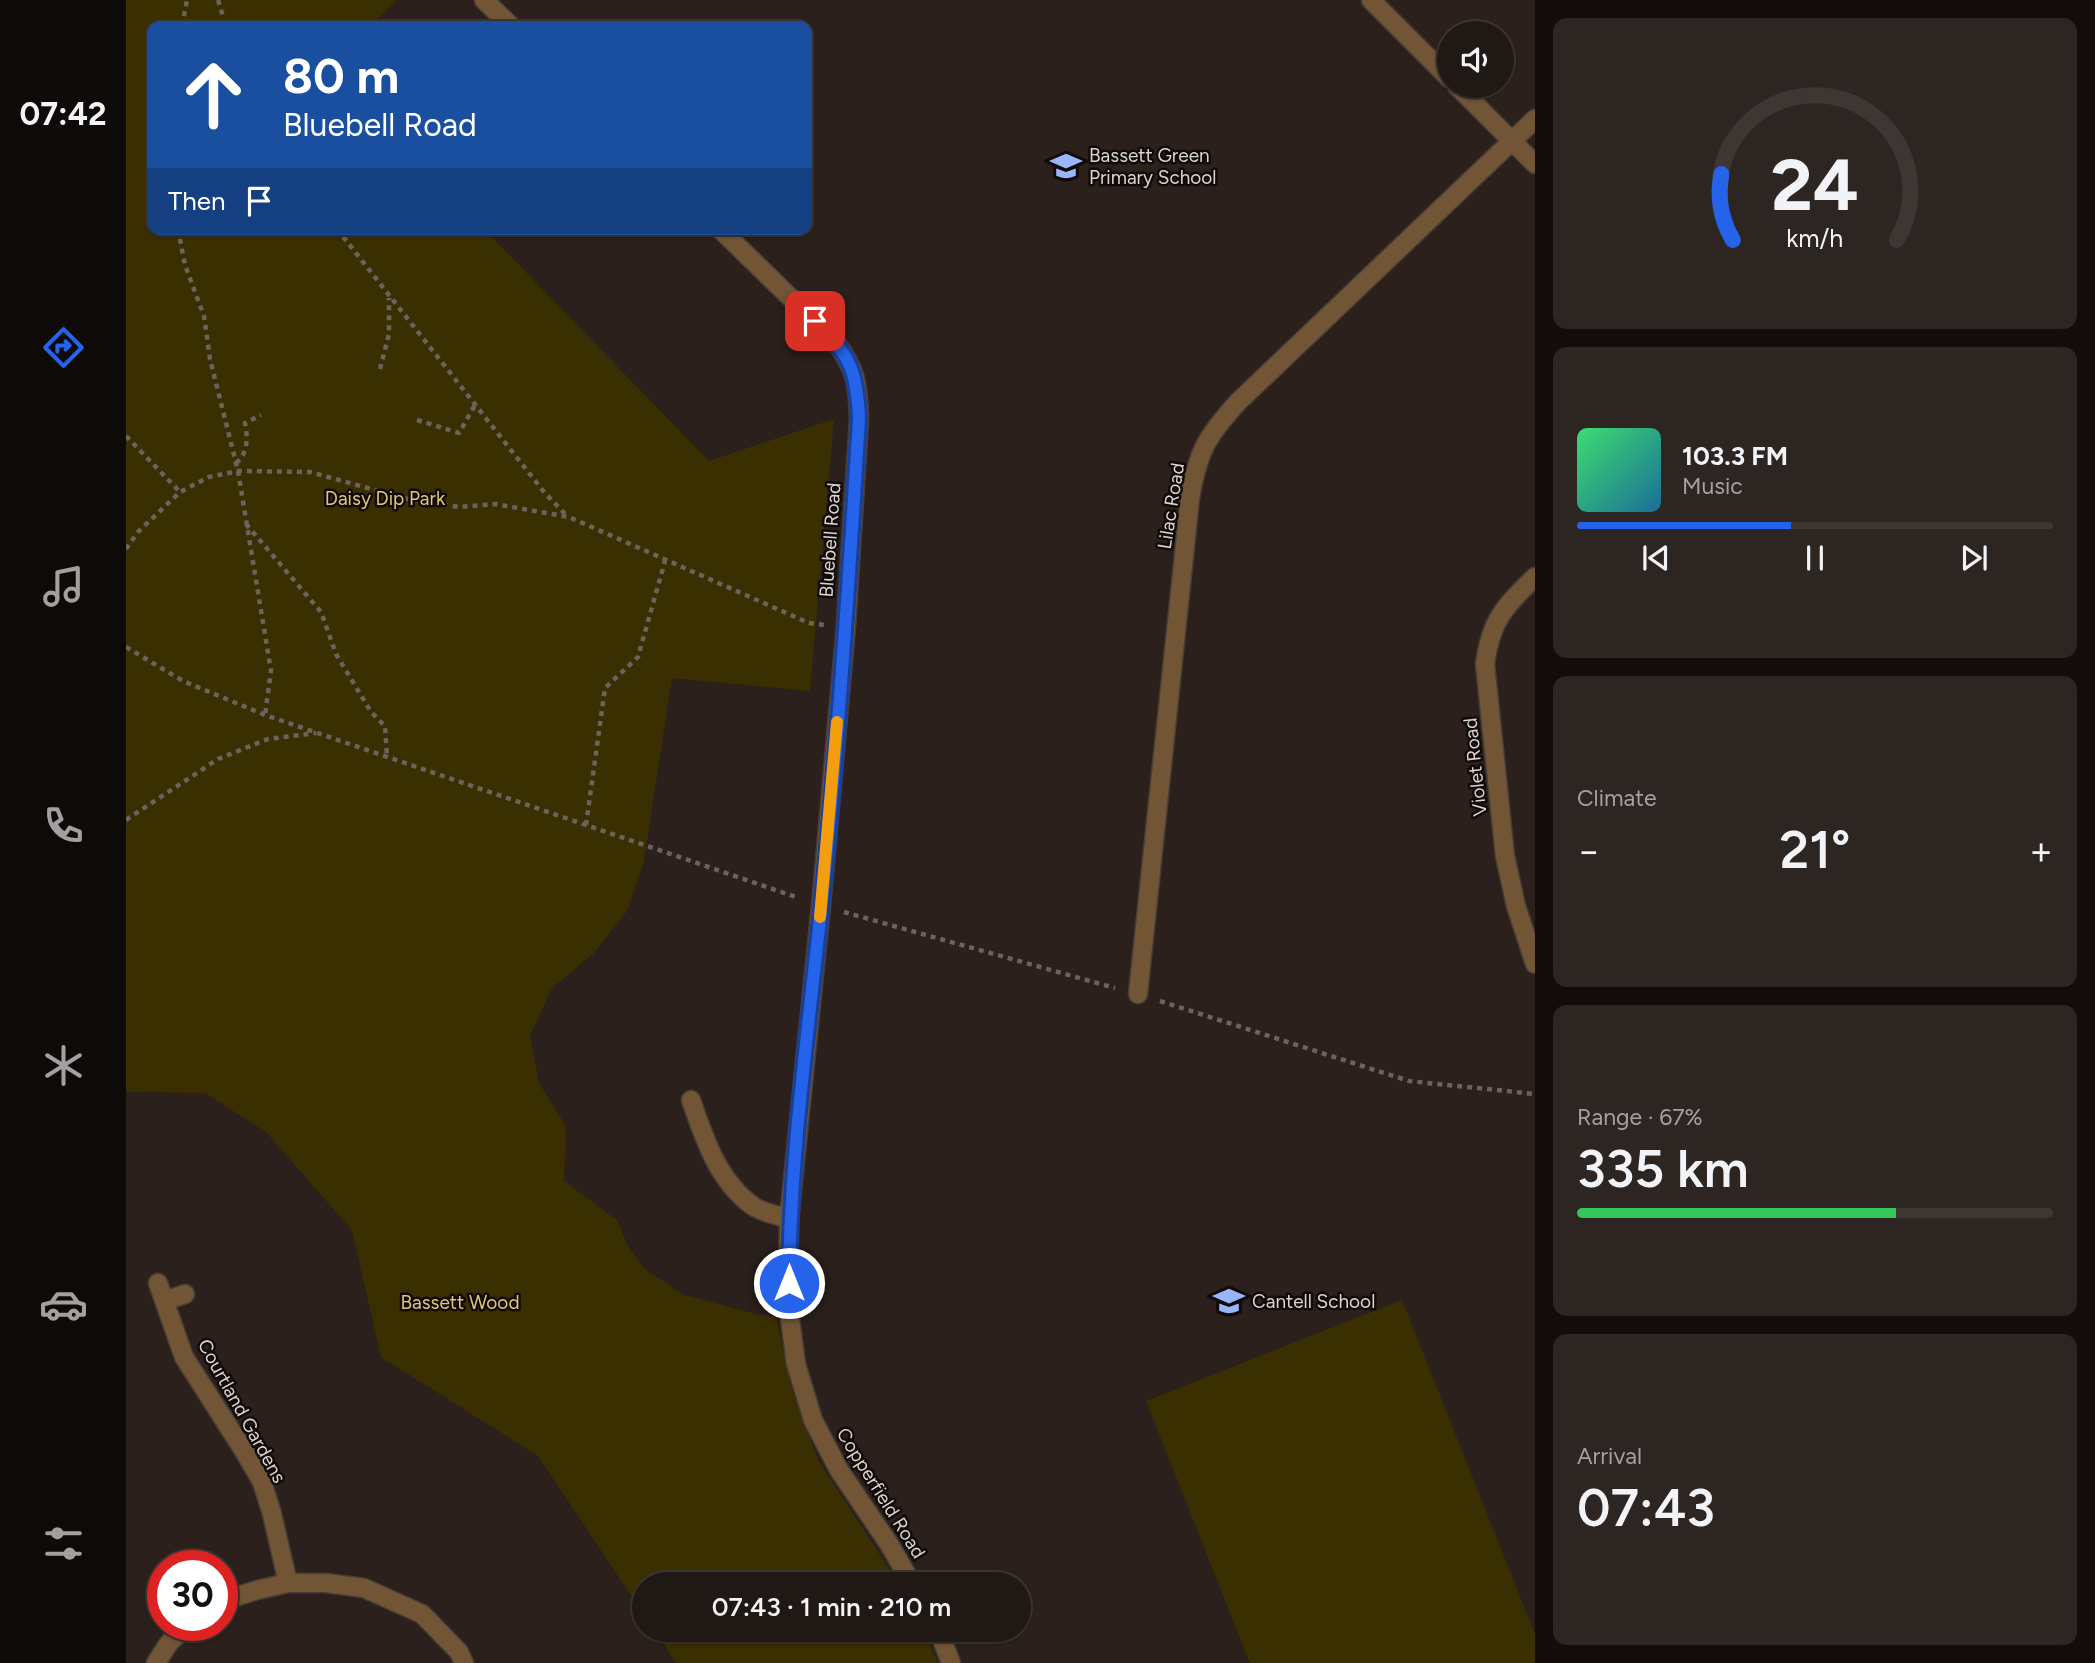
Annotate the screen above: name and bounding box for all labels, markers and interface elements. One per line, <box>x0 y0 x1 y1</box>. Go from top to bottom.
map controls <box>1437 21 1514 98</box>
button: sound <box>1437 21 1514 98</box>
text: 80 m <box>283 46 399 105</box>
icon: ahead <box>168 49 259 140</box>
text: 07:42 <box>20 95 106 133</box>
text: Bluebell Road <box>283 106 477 144</box>
text: 24 <box>1771 141 1859 228</box>
place label: Bassett Green Primary School <box>1089 144 1217 189</box>
school or university icon: Bassett Green Primary School <box>1049 149 1083 183</box>
icon: arrive <box>240 182 278 220</box>
text: Then <box>168 185 226 217</box>
text: km/h <box>1786 222 1844 252</box>
pin <box>785 291 845 351</box>
icon: arrive <box>796 302 834 340</box>
icon: directions <box>39 323 88 372</box>
text: 103.3 FM <box>1682 440 1788 472</box>
street label: Lilac Road <box>1153 461 1189 551</box>
text: Music <box>1682 472 1743 500</box>
street label: Bluebell Road <box>815 482 845 598</box>
park label: Daisy Dip Park <box>325 487 446 510</box>
icon: previous <box>1637 539 1675 577</box>
icon: pause <box>1796 539 1834 577</box>
icon: next <box>1955 539 1993 577</box>
icon: music <box>39 562 88 611</box>
street label: Violet Road <box>1458 717 1492 817</box>
text: Climate <box>1577 784 1656 812</box>
icon: phone <box>39 801 88 850</box>
text: 21° <box>1780 819 1850 881</box>
text: − <box>1577 828 1601 874</box>
text: + <box>2029 828 2053 874</box>
icon: climate <box>39 1041 88 1090</box>
text: Range · 67% <box>1577 1103 1703 1131</box>
text: 335 km <box>1577 1138 1749 1200</box>
position arrow <box>752 1246 826 1320</box>
icon: car <box>39 1280 88 1329</box>
school or university icon: Cantell School <box>1212 1284 1246 1318</box>
place label: Cantell School <box>1252 1290 1375 1313</box>
park label: Bassett Wood <box>400 1291 520 1314</box>
street label: Courtland Gardens <box>193 1335 291 1487</box>
street label: Copperfield Road <box>832 1424 930 1562</box>
text: Arrival <box>1577 1442 1642 1470</box>
text: 07:43 <box>1577 1477 1715 1539</box>
icon: filters <box>39 1519 88 1568</box>
speed limit sign: 30 <box>147 1550 238 1641</box>
text: 07:43 · 1 min · 210 m <box>712 1591 951 1623</box>

